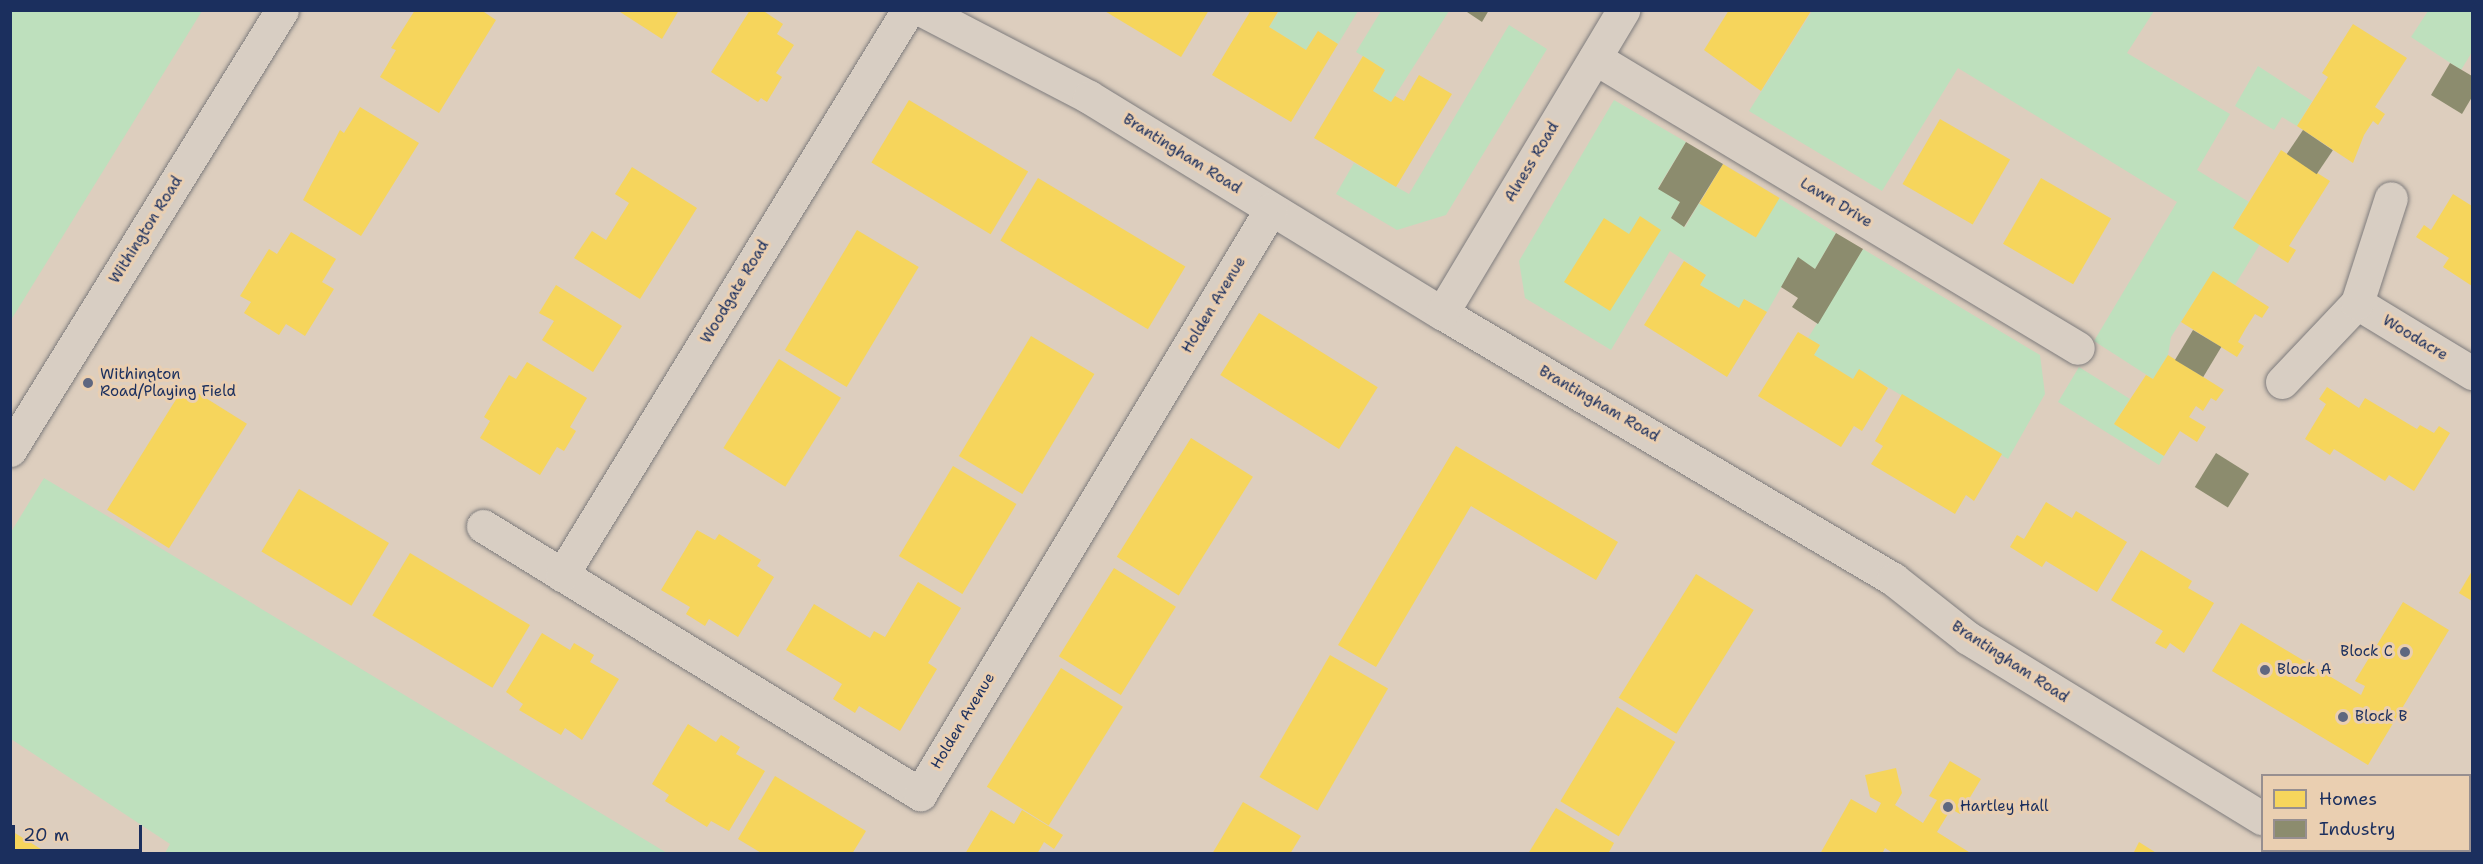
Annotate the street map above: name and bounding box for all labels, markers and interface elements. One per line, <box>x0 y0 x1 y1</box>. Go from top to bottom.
street label: Brantingham Road <box>1120 110 1244 198</box>
street label: Alness Road <box>1501 119 1563 205</box>
street label: Withington Road <box>106 173 186 287</box>
street label: Lawn Drive <box>1797 174 1875 232</box>
street label: Woodgate Road <box>697 237 773 347</box>
street label: Holden Avenue <box>1178 254 1250 356</box>
street label: Woodacre <box>2379 312 2451 364</box>
street label: Brantingham Road <box>1536 362 1662 446</box>
place label: Withington Road/Playing Field <box>100 365 236 400</box>
marker: Withington Road/Playing Field <box>81 376 95 390</box>
street label: Brantingham Road <box>1948 617 2072 707</box>
place label: Block C <box>2340 643 2393 661</box>
marker: Block C <box>2398 645 2412 659</box>
place label: Block A <box>2277 661 2331 679</box>
marker: Block A <box>2258 663 2272 677</box>
street label: Holden Avenue <box>927 670 999 772</box>
place label: Block B <box>2355 708 2407 726</box>
marker: Block B <box>2336 710 2350 724</box>
legend <box>2261 774 2471 852</box>
text: Homes <box>2319 787 2377 811</box>
place label: Hartley Hall <box>1960 798 2048 816</box>
marker: Hartley Hall <box>1941 800 1955 814</box>
scale bar <box>15 813 146 851</box>
text: Industry <box>2319 817 2395 841</box>
text: 20 m <box>23 823 69 847</box>

